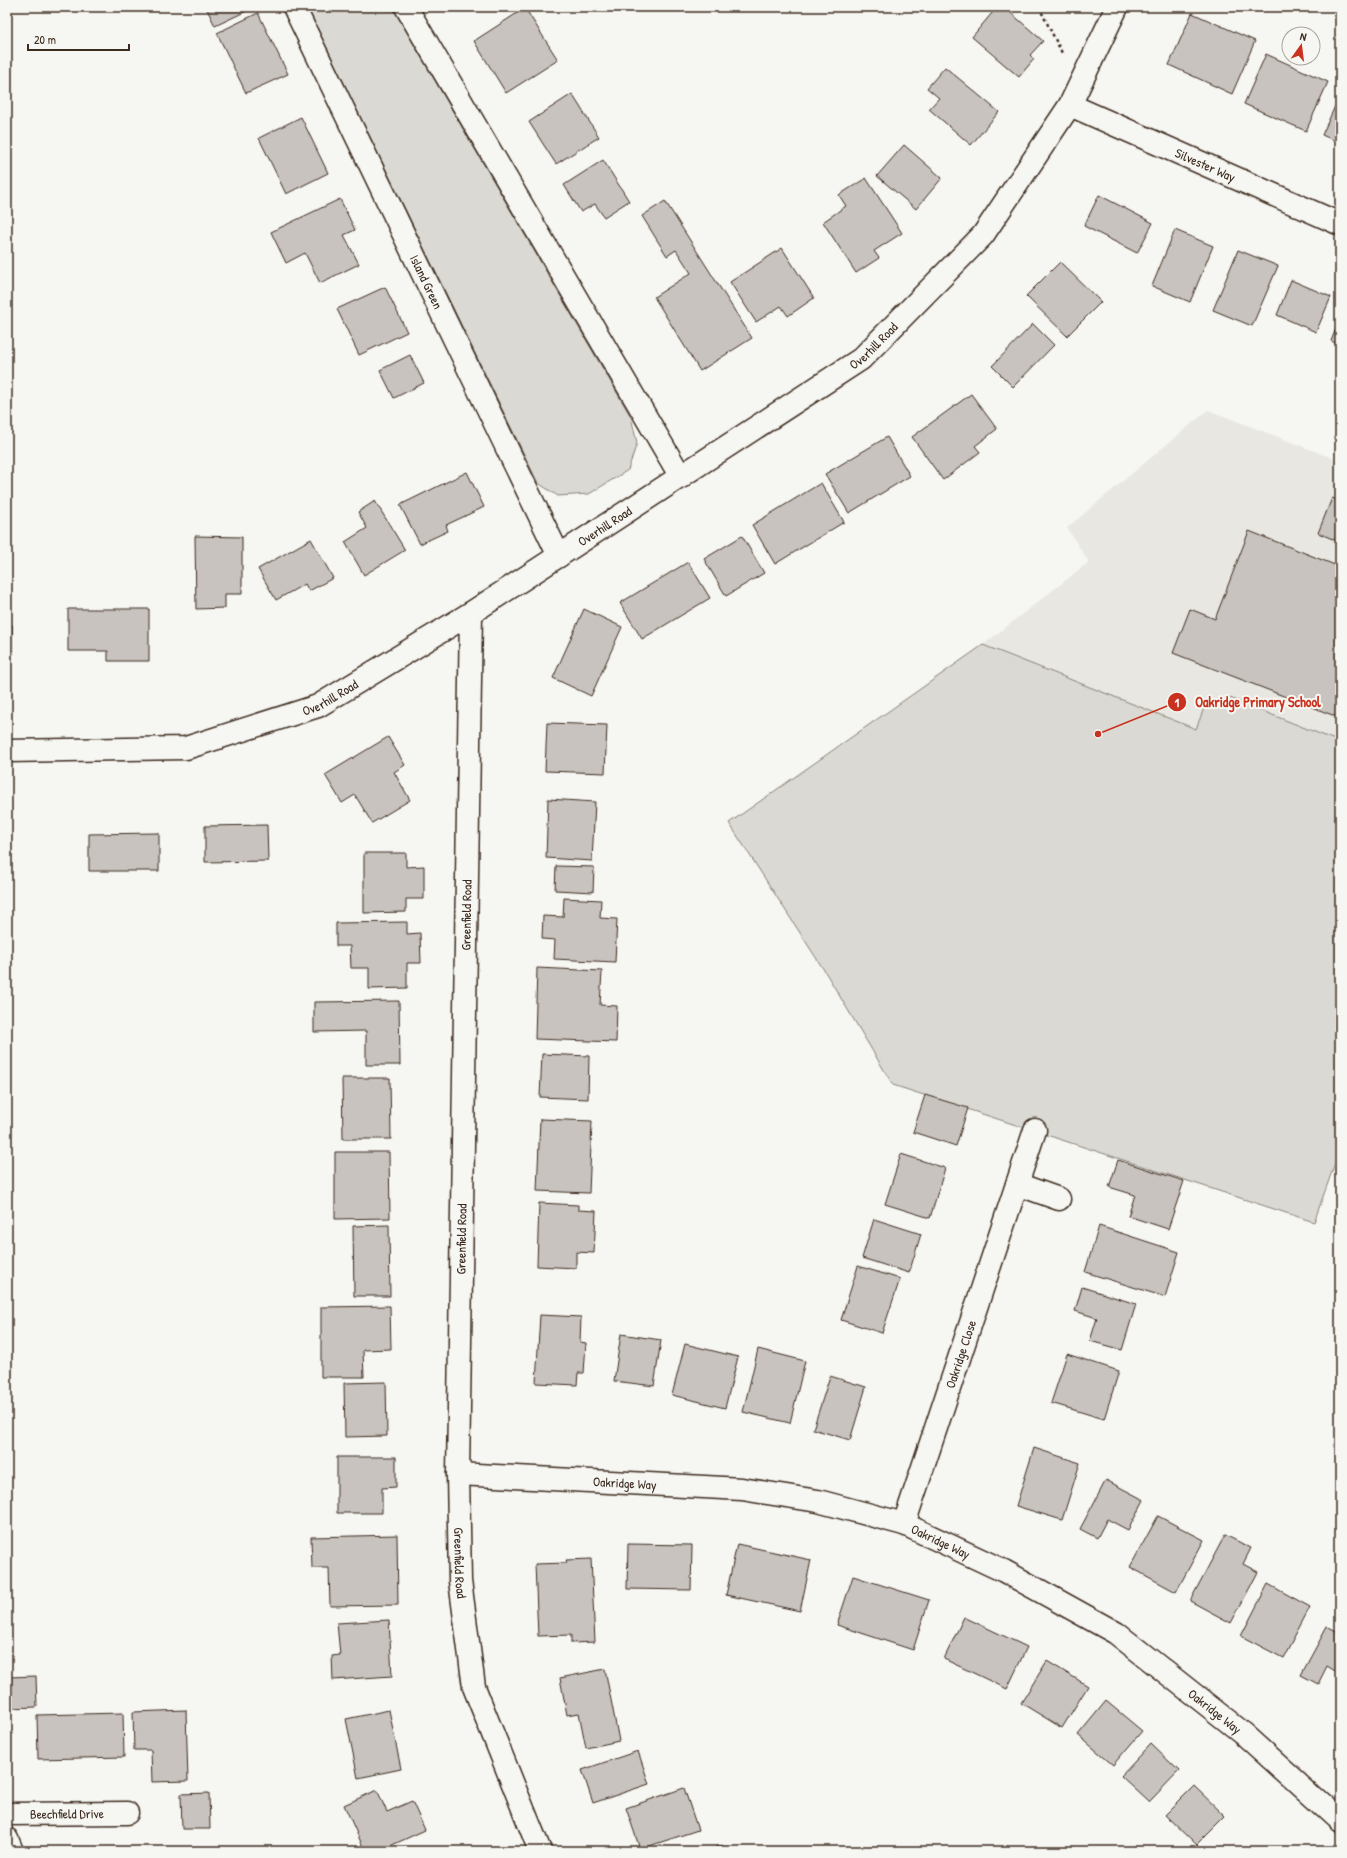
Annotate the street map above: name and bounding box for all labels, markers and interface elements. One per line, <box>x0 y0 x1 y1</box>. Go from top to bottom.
scale bar <box>28 26 129 52</box>
north arrow <box>1281 26 1321 66</box>
text: N <box>1299 29 1308 44</box>
text: 20 m <box>34 31 56 48</box>
street label: Silvester Way <box>1172 144 1239 186</box>
street label: Island Green <box>406 252 447 312</box>
street label: Overhill Road <box>846 318 901 373</box>
street label: Overhill Road <box>574 502 635 550</box>
street label: Overhill Road <box>300 675 361 719</box>
callout: Oakridge Primary School <box>1167 689 1328 715</box>
text: Oakridge Primary School <box>1195 692 1321 713</box>
text: 1 <box>1175 694 1180 711</box>
street label: Greenfield Road <box>456 880 476 950</box>
street label: Greenfield Road <box>451 1204 471 1274</box>
street label: Oakridge Close <box>941 1318 980 1391</box>
street label: Oakridge Way <box>593 1472 657 1493</box>
street label: Oakridge Way <box>908 1520 974 1563</box>
street label: Greenfield Road <box>450 1527 471 1599</box>
street label: Oakridge Way <box>1185 1684 1246 1738</box>
street label: Beechfield Drive <box>30 1804 104 1823</box>

